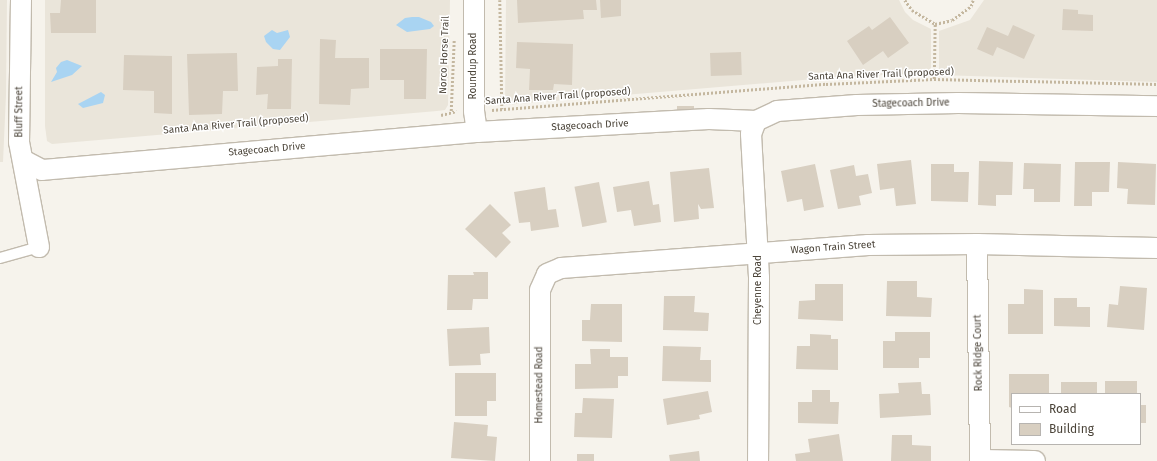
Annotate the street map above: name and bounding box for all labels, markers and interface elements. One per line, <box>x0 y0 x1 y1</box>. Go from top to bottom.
street label: Norco Horse Trail <box>438 16 452 94</box>
street label: Roundup Road <box>468 33 480 99</box>
street label: Santa Ana River Trail (proposed) <box>808 66 954 84</box>
street label: Bluff Street <box>14 86 26 138</box>
street label: Santa Ana River Trail (proposed) <box>485 86 631 108</box>
street label: Stagecoach Drive <box>872 97 950 111</box>
street label: Santa Ana River Trail (proposed) <box>163 113 309 137</box>
street label: Stagecoach Drive <box>551 118 629 134</box>
street label: Stagecoach Drive <box>228 141 306 159</box>
street label: Wagon Train Street <box>790 239 876 257</box>
street label: Cheyenne Road <box>753 255 765 325</box>
street label: Rock Ridge Court <box>972 314 986 392</box>
street label: Homestead Road <box>534 346 546 424</box>
legend <box>1011 393 1141 445</box>
text: Road <box>1049 402 1077 416</box>
text: Building <box>1049 422 1094 436</box>

